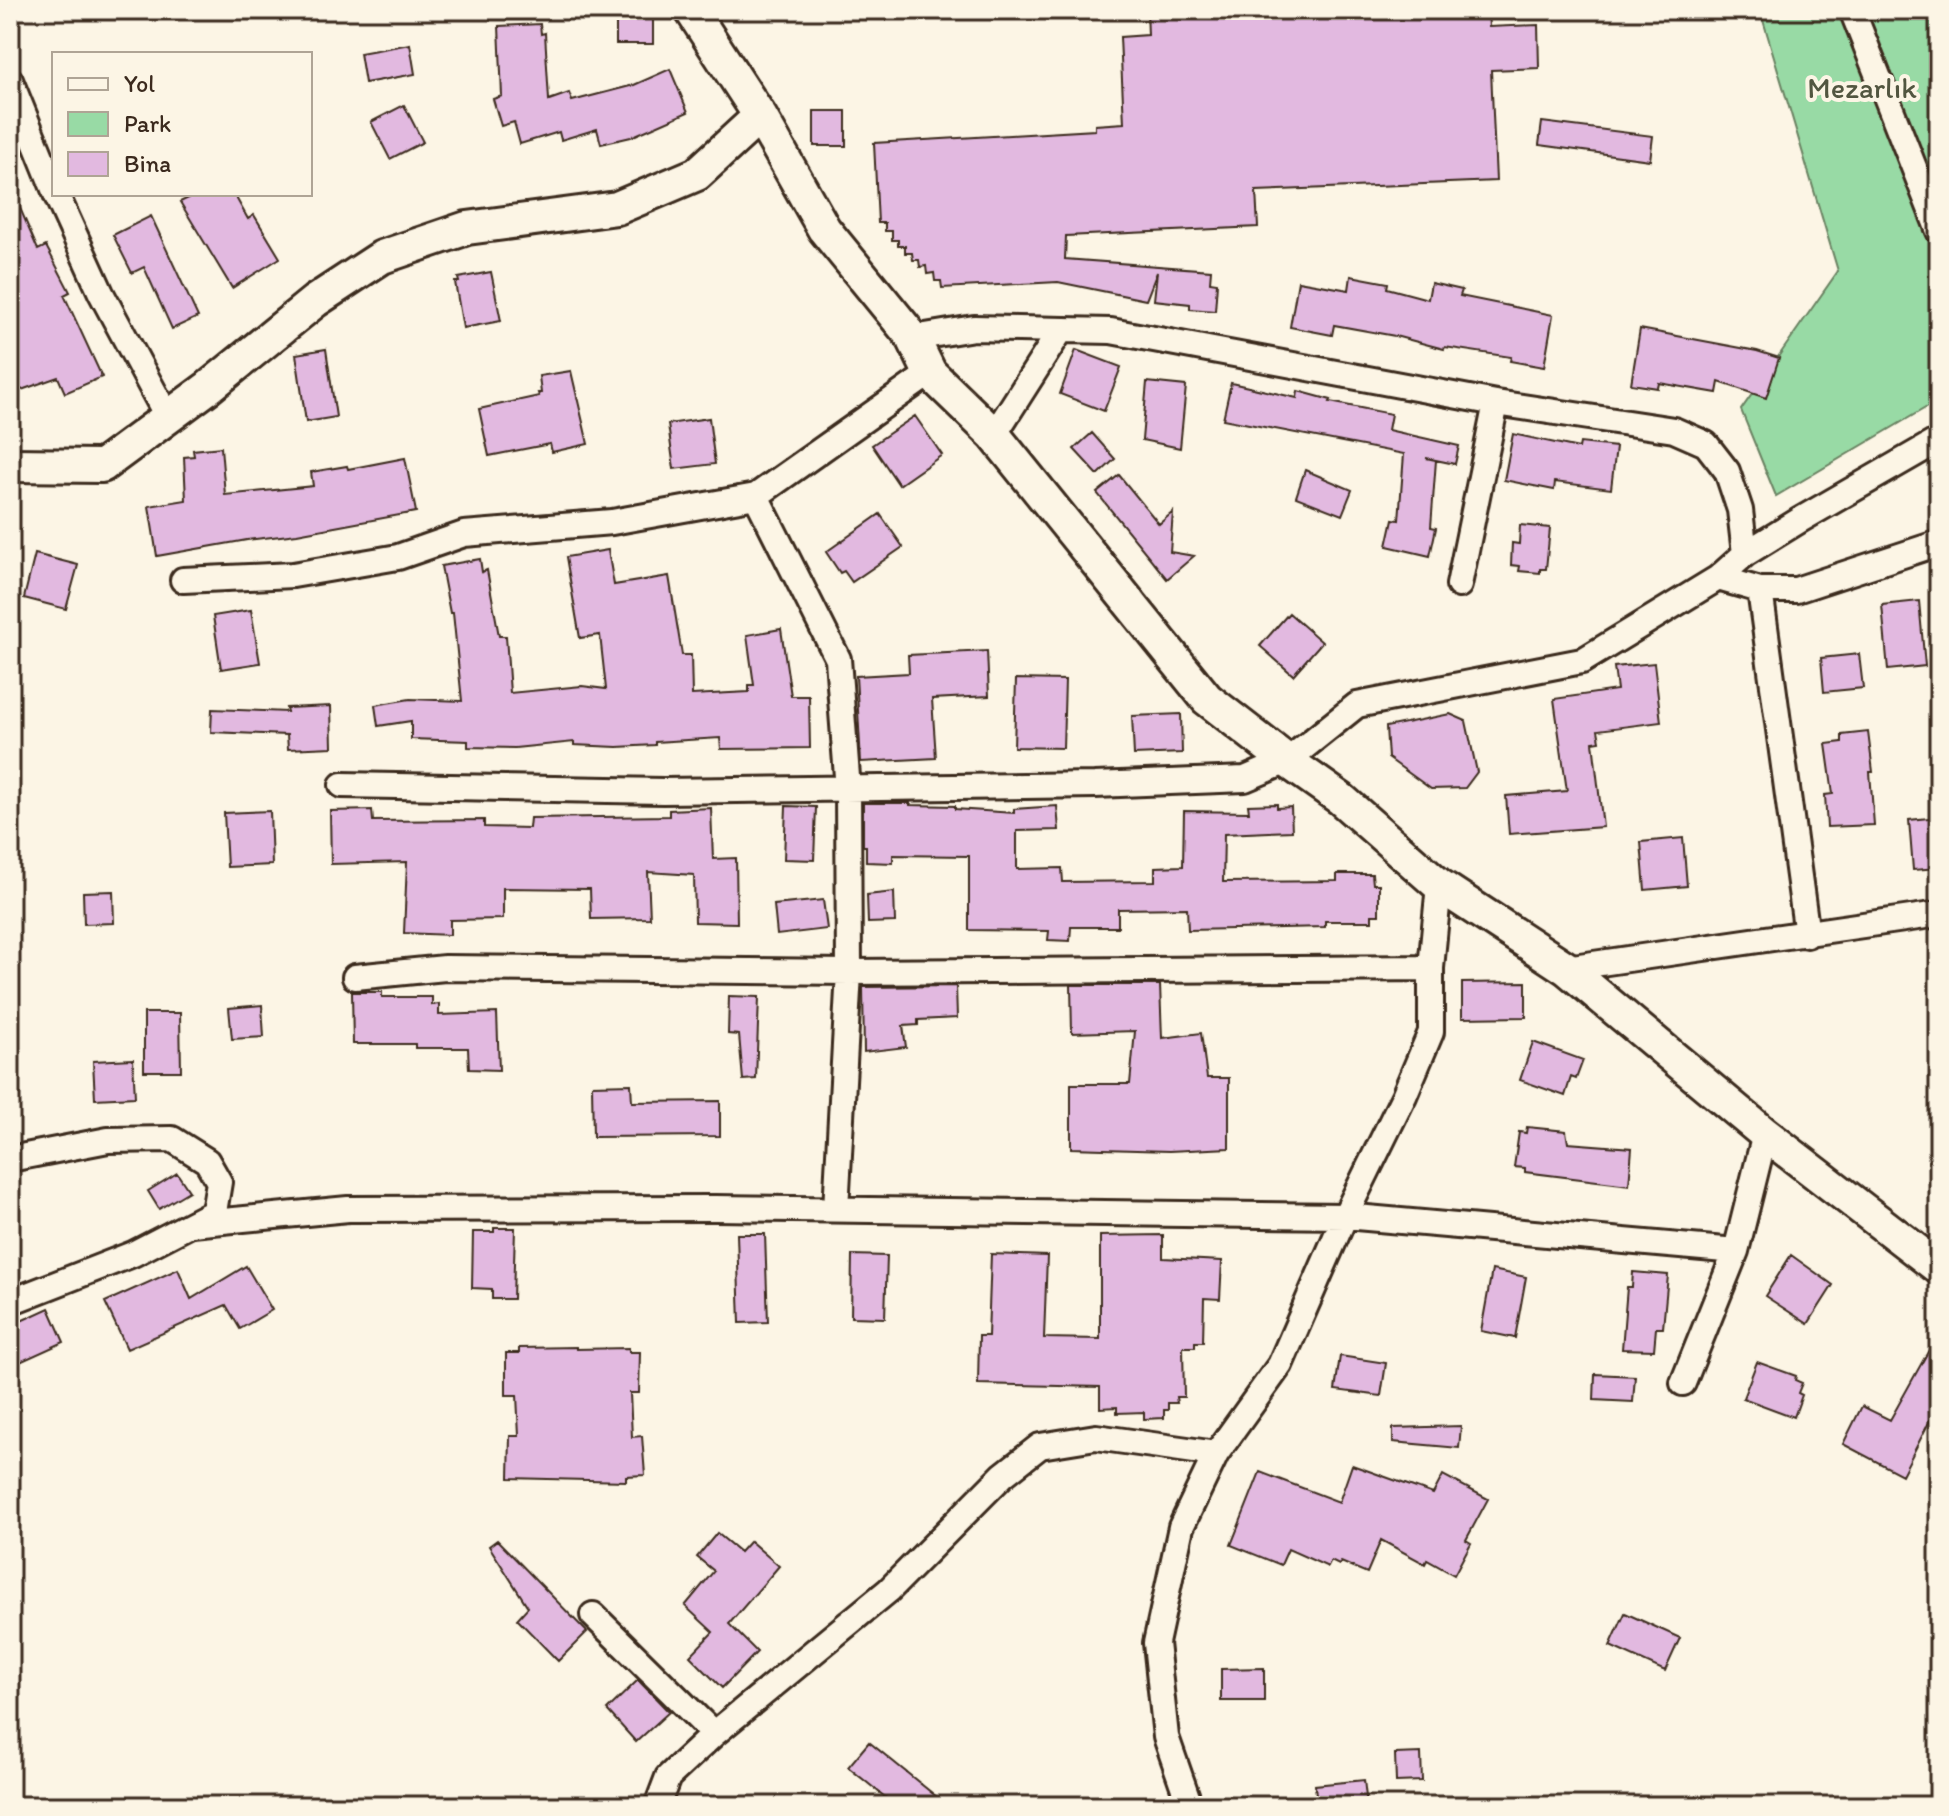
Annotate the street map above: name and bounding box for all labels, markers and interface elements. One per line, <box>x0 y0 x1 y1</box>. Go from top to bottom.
legend <box>52 52 312 196</box>
text: Yol <box>124 69 155 98</box>
park label: Mezarlık <box>1807 69 1917 106</box>
text: Park <box>124 109 171 138</box>
text: Bina <box>124 149 171 178</box>

